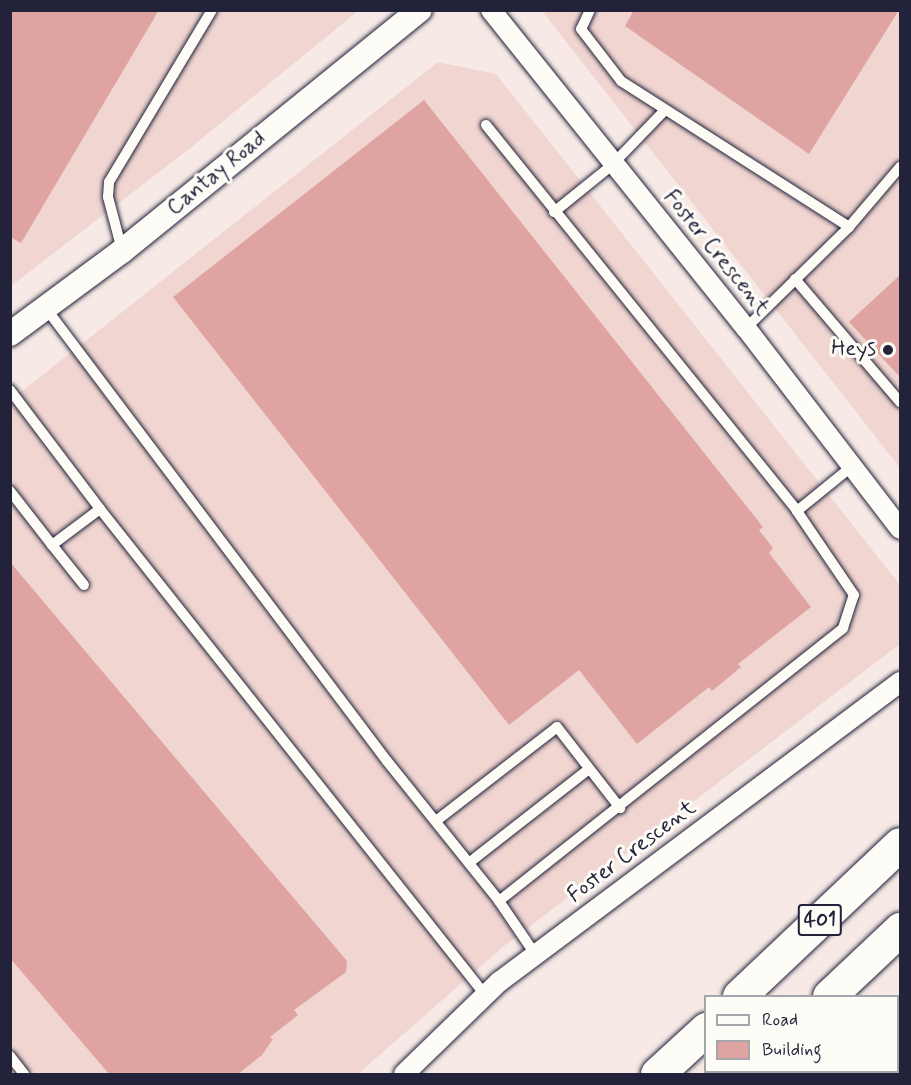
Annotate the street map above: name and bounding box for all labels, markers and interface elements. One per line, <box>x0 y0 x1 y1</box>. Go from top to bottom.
street label: Cantay Road <box>162 126 272 222</box>
street label: Foster Crescent <box>660 188 772 318</box>
place label: Heys <box>831 337 876 363</box>
marker: Heys <box>881 343 895 357</box>
street label: Foster Crescent <box>566 797 698 907</box>
road number: 401 <box>798 902 842 938</box>
legend <box>704 995 899 1073</box>
text: Road <box>762 1008 798 1032</box>
text: Building <box>762 1038 822 1062</box>

